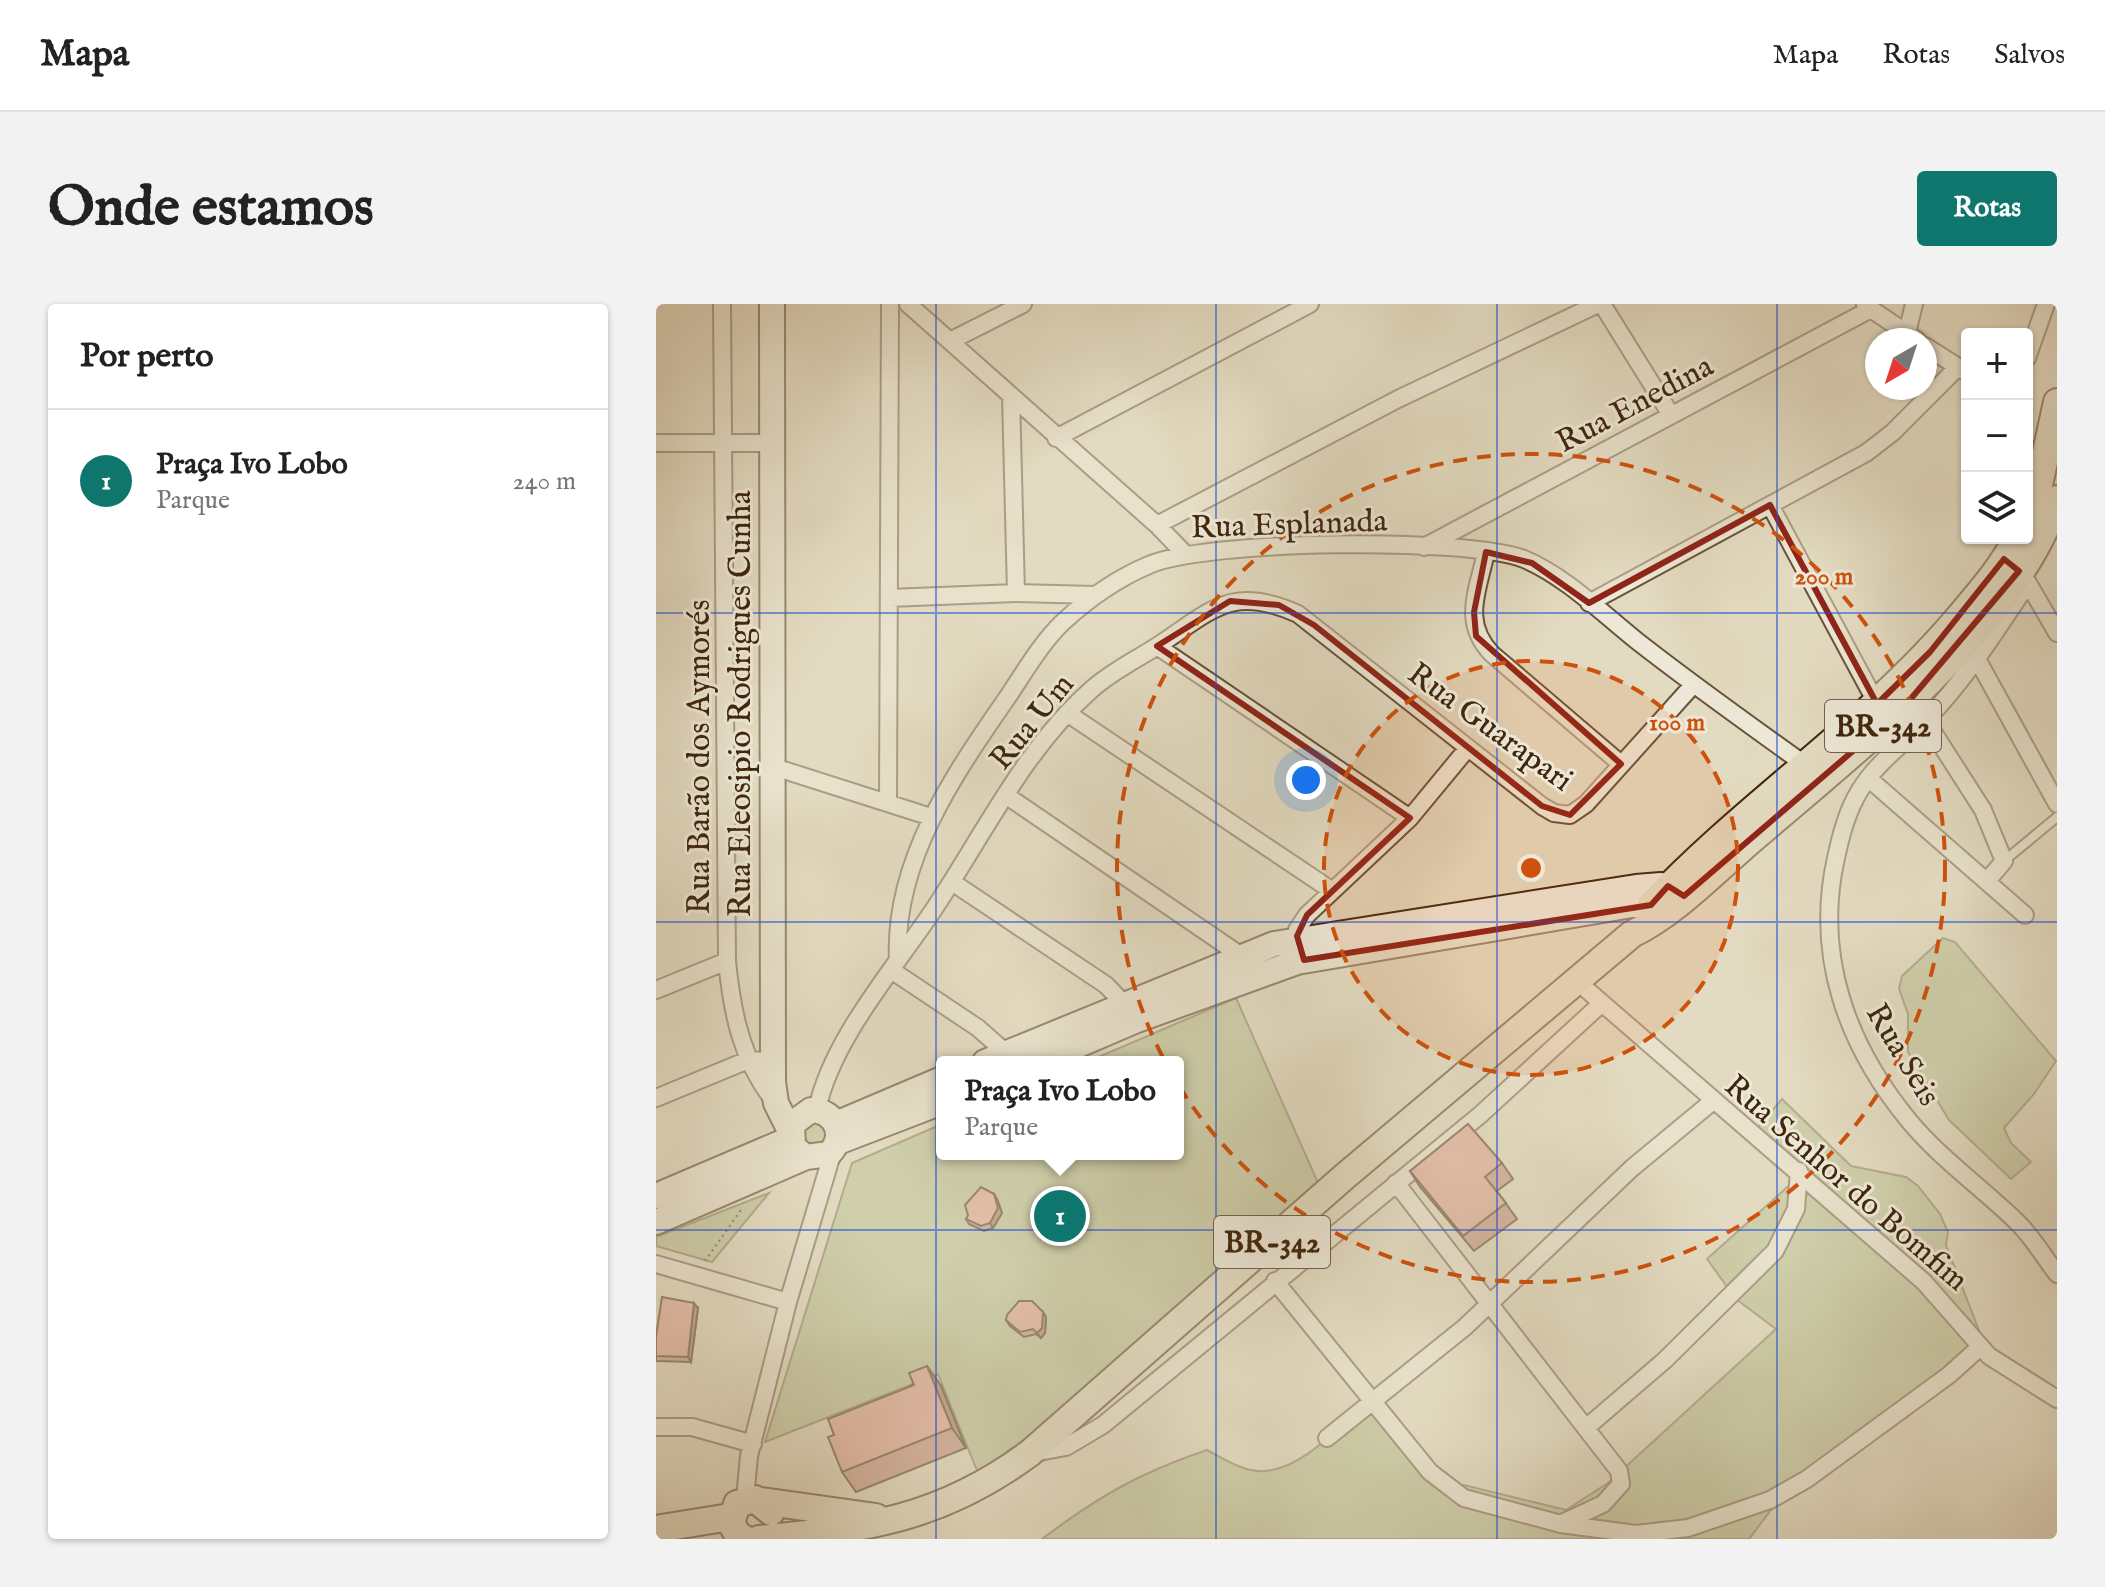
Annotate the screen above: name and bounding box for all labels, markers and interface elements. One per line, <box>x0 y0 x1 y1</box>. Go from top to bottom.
text: Mapa <box>40 31 129 79</box>
text: Mapa <box>1773 38 1838 73</box>
text: Rotas <box>1882 38 1950 73</box>
text: Salvos <box>1994 38 2065 73</box>
button: Rotas <box>1917 171 2057 246</box>
text: Onde estamos <box>48 173 374 244</box>
north arrow <box>1865 328 1937 400</box>
map controls <box>1961 328 2033 544</box>
button: + <box>1961 328 2033 400</box>
text: Por perto <box>80 335 214 378</box>
street label: Rua Enedina <box>1550 347 1721 464</box>
button: − <box>1961 400 2033 472</box>
text: Praça Ivo Lobo <box>156 446 348 484</box>
text: 1 <box>101 465 111 498</box>
text: 240 m <box>513 465 576 498</box>
button: layers <box>1961 472 2033 544</box>
text: Parque <box>156 484 230 517</box>
street label: Rua Eleosipio Rodrigues Cunha <box>721 490 762 917</box>
street label: Rua Esplanada <box>1190 502 1388 549</box>
text: 200 m <box>1795 562 1854 593</box>
street label: Rua Barão dos Aymorés <box>680 600 721 915</box>
street label: Rua Guarapari <box>1399 654 1580 802</box>
street label: Rua Um <box>982 666 1084 779</box>
road number: BR-342 <box>1825 700 1941 752</box>
text: 100 m <box>1649 708 1706 739</box>
your location <box>1286 760 1326 800</box>
centre of rings <box>1517 854 1545 882</box>
street label: Rua Seis <box>1855 997 1948 1114</box>
popup <box>936 1056 1184 1160</box>
street label: Rua Senhor do Bomfim <box>1715 1067 1976 1301</box>
text: Praça Ivo Lobo <box>964 1073 1156 1111</box>
text: Parque <box>964 1111 1038 1144</box>
pin: 1 <box>1034 1186 1086 1246</box>
road number: BR-342 <box>1214 1216 1330 1268</box>

